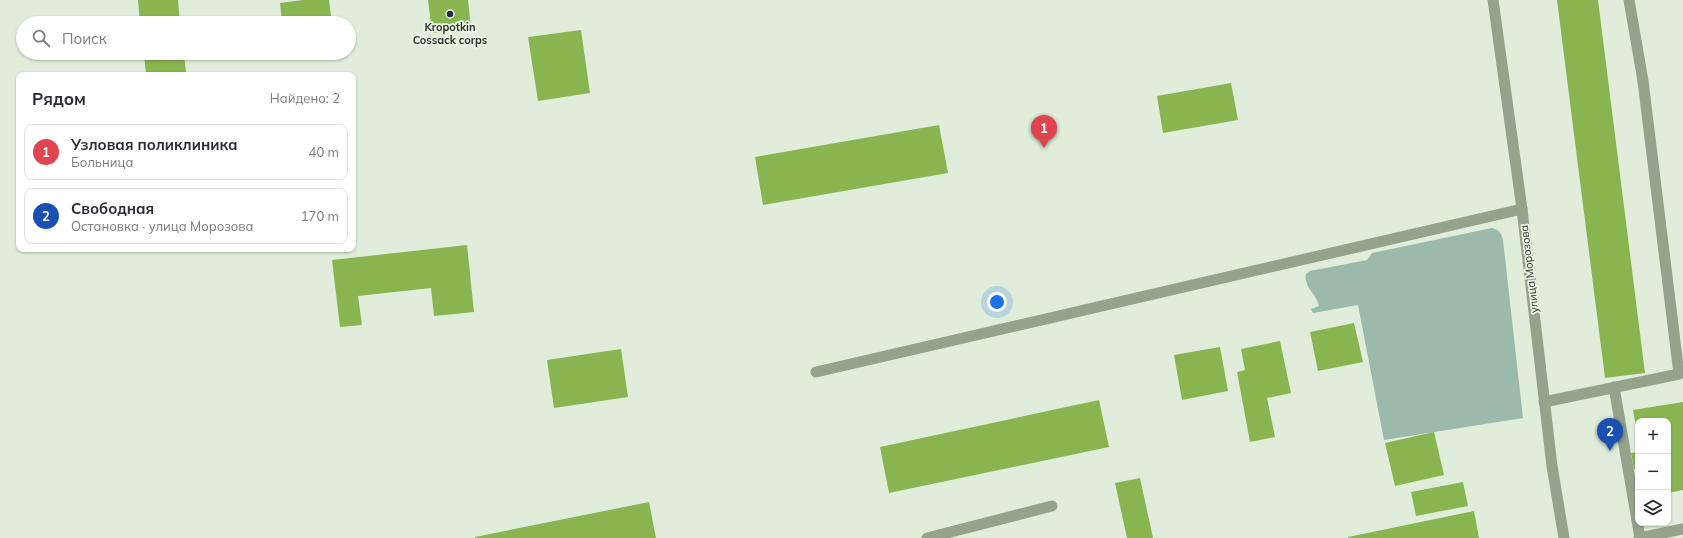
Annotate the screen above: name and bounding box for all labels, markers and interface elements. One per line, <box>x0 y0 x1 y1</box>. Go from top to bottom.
marker: Kropotkin Cossack corps <box>445 9 455 19</box>
search box <box>16 16 356 60</box>
place label: Kropotkin Cossack corps <box>413 20 488 47</box>
icon: search <box>30 27 52 49</box>
text: Поиск <box>62 29 107 48</box>
text: Рядом <box>32 88 86 109</box>
text: Найдено: 2 <box>270 90 340 106</box>
pin: 1 <box>1031 115 1057 148</box>
text: Узловая поликлиника <box>71 135 238 154</box>
text: 1 <box>42 144 50 160</box>
text: 40 m <box>309 144 339 160</box>
text: Больница <box>71 154 133 170</box>
text: Свободная <box>71 199 154 218</box>
text: 2 <box>42 208 50 224</box>
text: 170 m <box>301 208 339 224</box>
text: Остановка · улица Морозова <box>71 218 254 234</box>
street label: улица Морозова <box>1517 224 1541 314</box>
your location <box>987 292 1007 312</box>
pin: 2 <box>1597 418 1623 451</box>
map controls <box>1635 418 1671 526</box>
button: + <box>1635 418 1671 454</box>
button: − <box>1635 454 1671 490</box>
button: layers <box>1635 490 1671 526</box>

